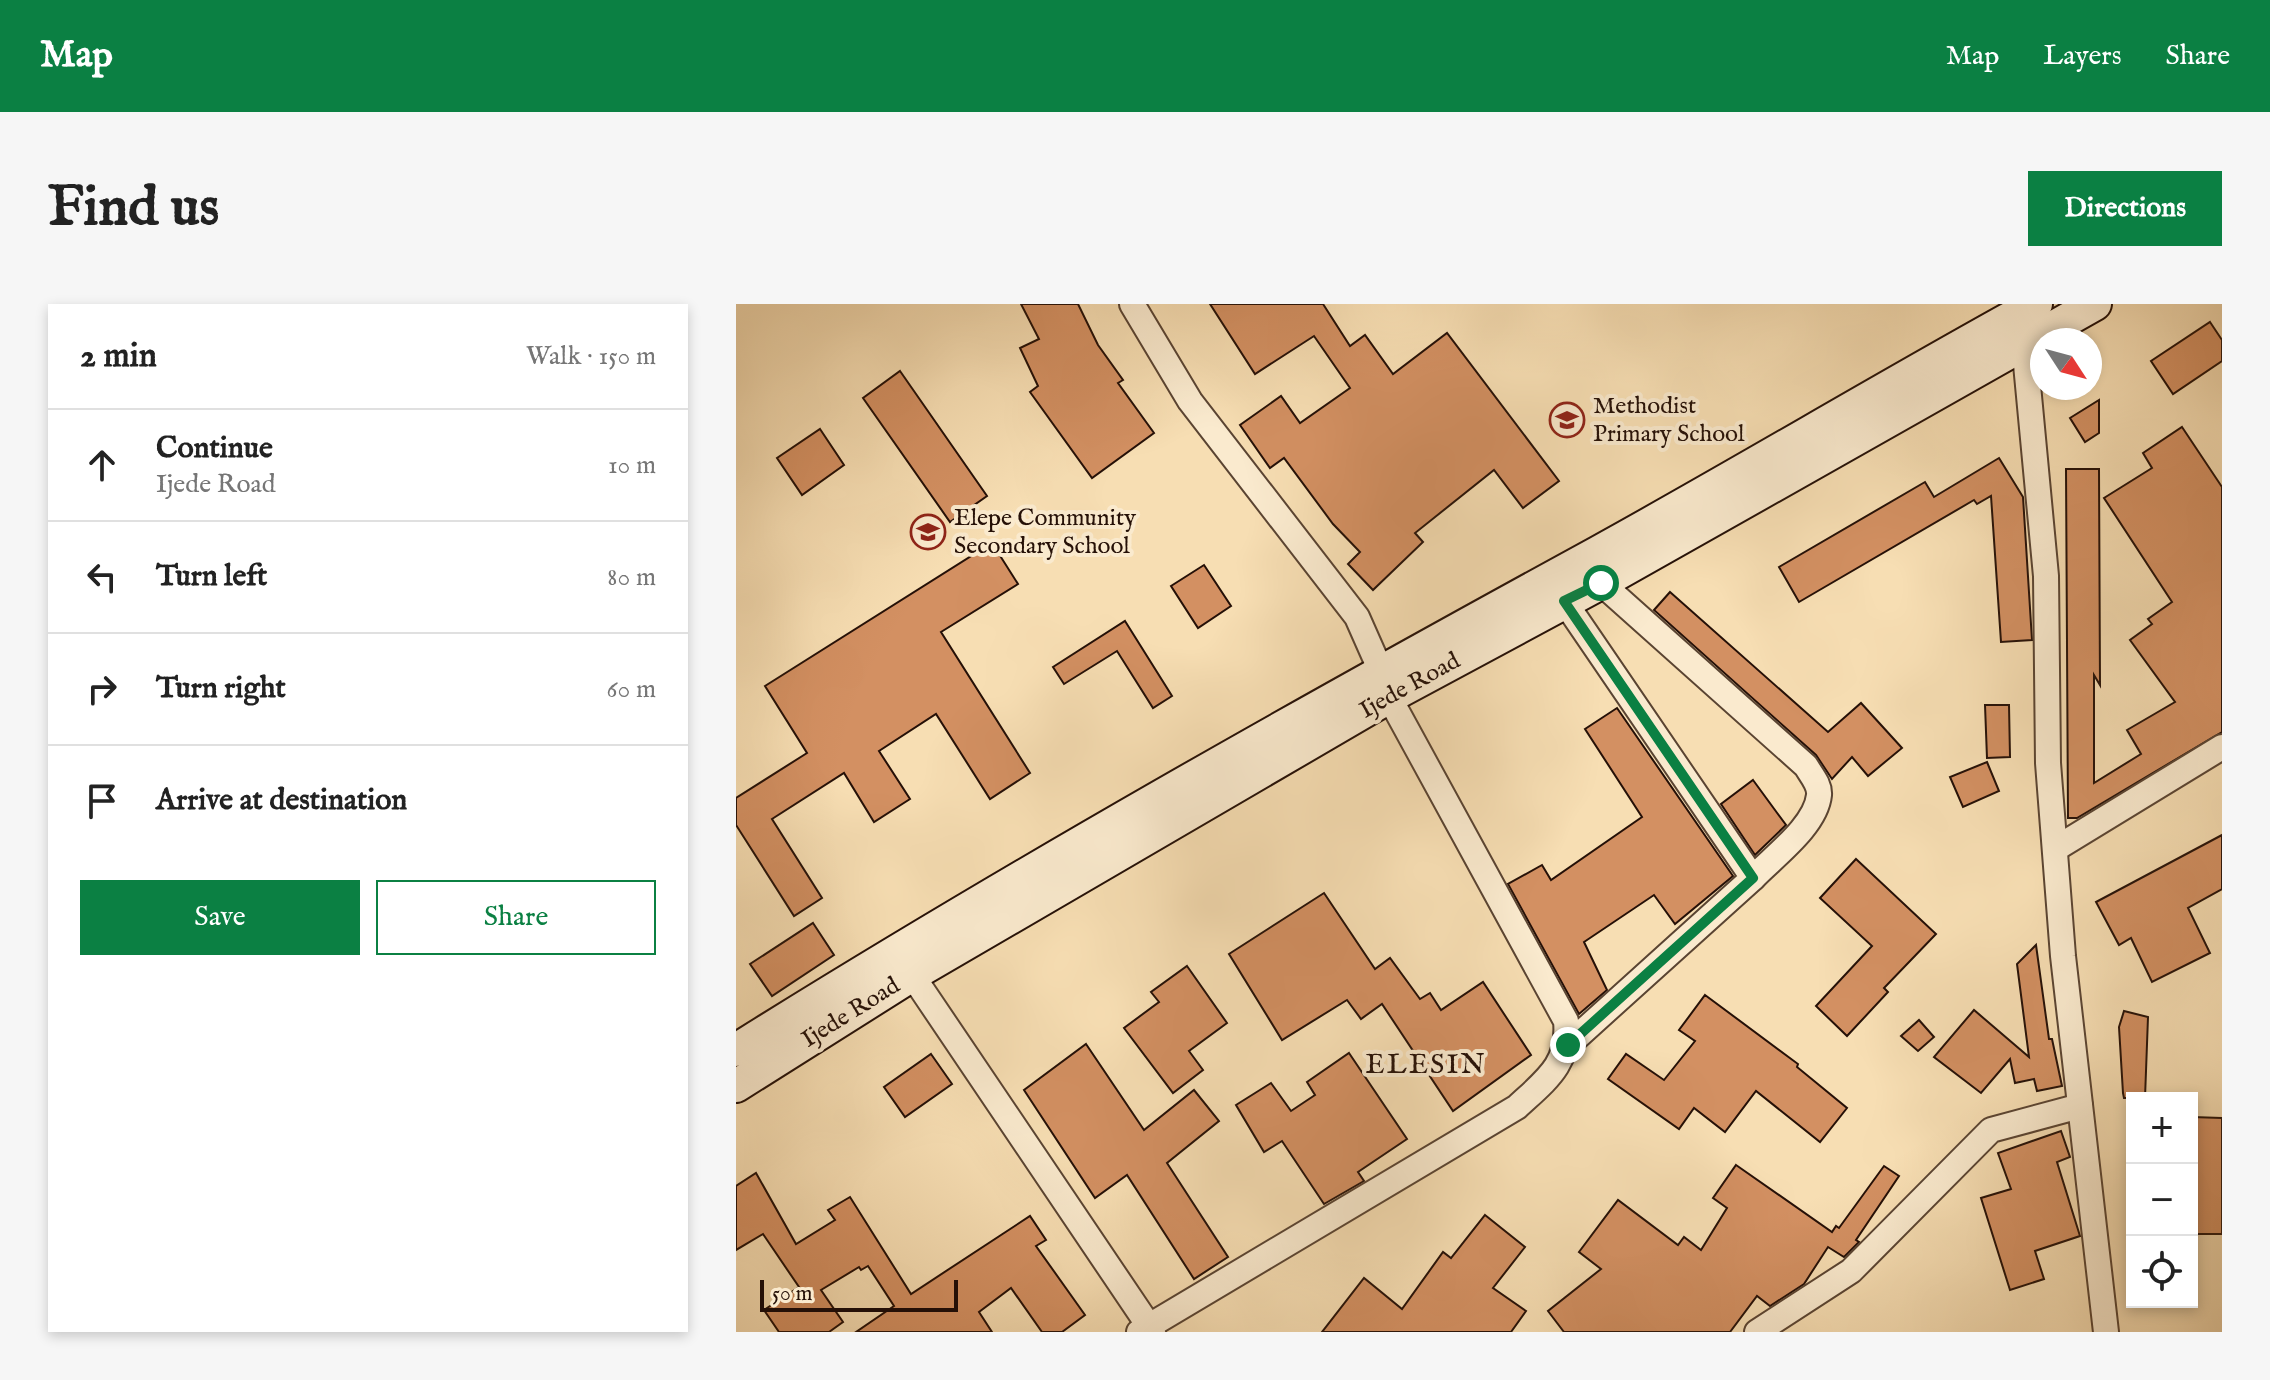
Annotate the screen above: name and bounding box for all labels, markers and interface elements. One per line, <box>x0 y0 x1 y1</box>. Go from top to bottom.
text: Map <box>40 32 113 80</box>
text: Map <box>1946 39 1999 74</box>
text: Layers <box>2043 39 2122 74</box>
text: Share <box>2166 39 2230 74</box>
button: Directions <box>2028 171 2222 246</box>
text: Find us <box>48 173 219 244</box>
north arrow <box>2030 328 2102 400</box>
text: 2 min <box>80 335 157 378</box>
text: Walk · 150 m <box>526 340 656 373</box>
place label: Methodist Primary School <box>1593 391 1745 450</box>
school or university icon: Methodist Primary School <box>1548 401 1586 439</box>
text: Continue <box>156 430 273 468</box>
icon: ahead <box>80 443 124 487</box>
text: 10 m <box>608 449 656 482</box>
text: Ijede Road <box>156 468 276 501</box>
place label: Elepe Community Secondary School <box>954 503 1136 562</box>
school or university icon: Elepe Community Secondary School <box>909 513 947 551</box>
icon: left <box>80 555 124 599</box>
text: Turn left <box>156 558 267 596</box>
text: 80 m <box>607 561 656 594</box>
route start <box>1583 565 1619 601</box>
street label: Ijede Road <box>1354 646 1466 726</box>
icon: right <box>80 667 124 711</box>
text: Turn right <box>156 670 286 708</box>
text: 60 m <box>607 673 656 706</box>
icon: arrive <box>80 779 124 823</box>
text: Arrive at destination <box>156 782 407 820</box>
button: Save <box>80 880 360 955</box>
button: Share <box>376 880 656 955</box>
street label: Ijede Road <box>796 971 906 1055</box>
route end <box>1550 1027 1586 1063</box>
district label: ELESIN <box>1365 1048 1487 1083</box>
map controls <box>2126 1092 2198 1308</box>
button: + <box>2126 1092 2198 1164</box>
button: − <box>2126 1164 2198 1236</box>
button: locate <box>2126 1236 2198 1308</box>
scale bar <box>760 1276 958 1312</box>
text: 50 m <box>772 1280 813 1308</box>

